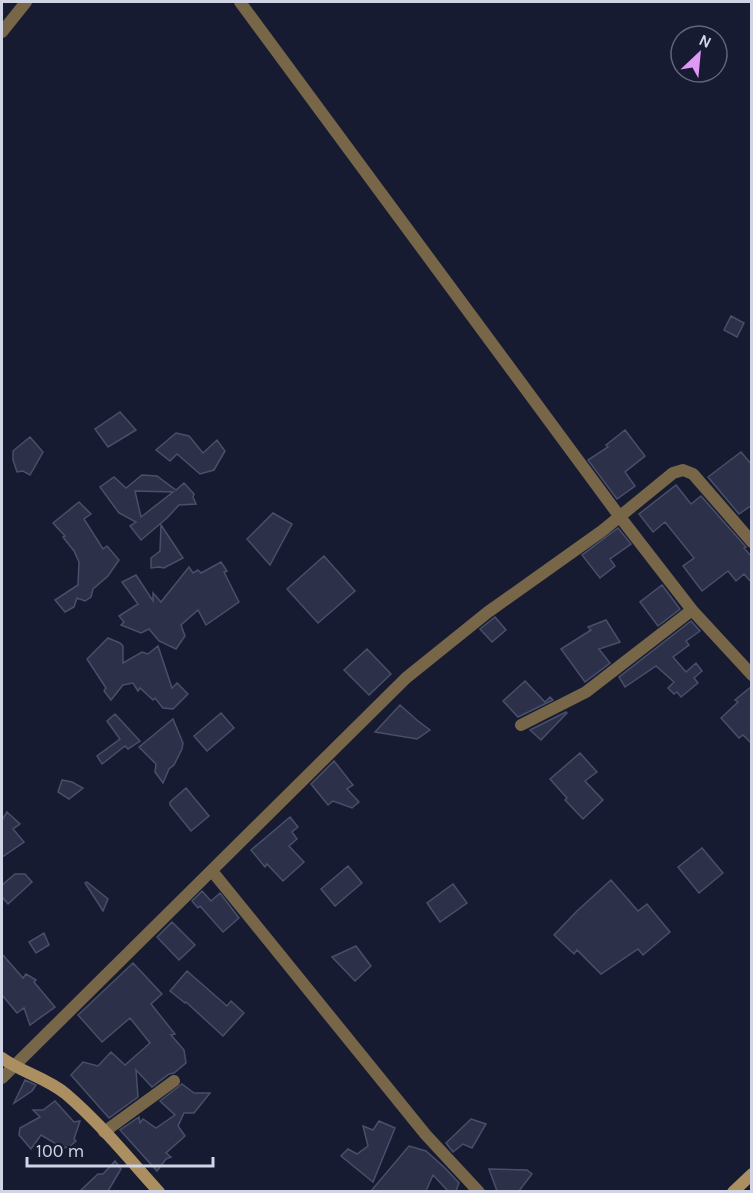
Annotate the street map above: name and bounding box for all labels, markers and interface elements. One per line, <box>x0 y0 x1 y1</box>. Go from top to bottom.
north arrow <box>669 24 729 84</box>
text: N <box>696 30 715 52</box>
scale bar <box>27 1130 213 1168</box>
text: 100 m <box>36 1140 84 1162</box>

